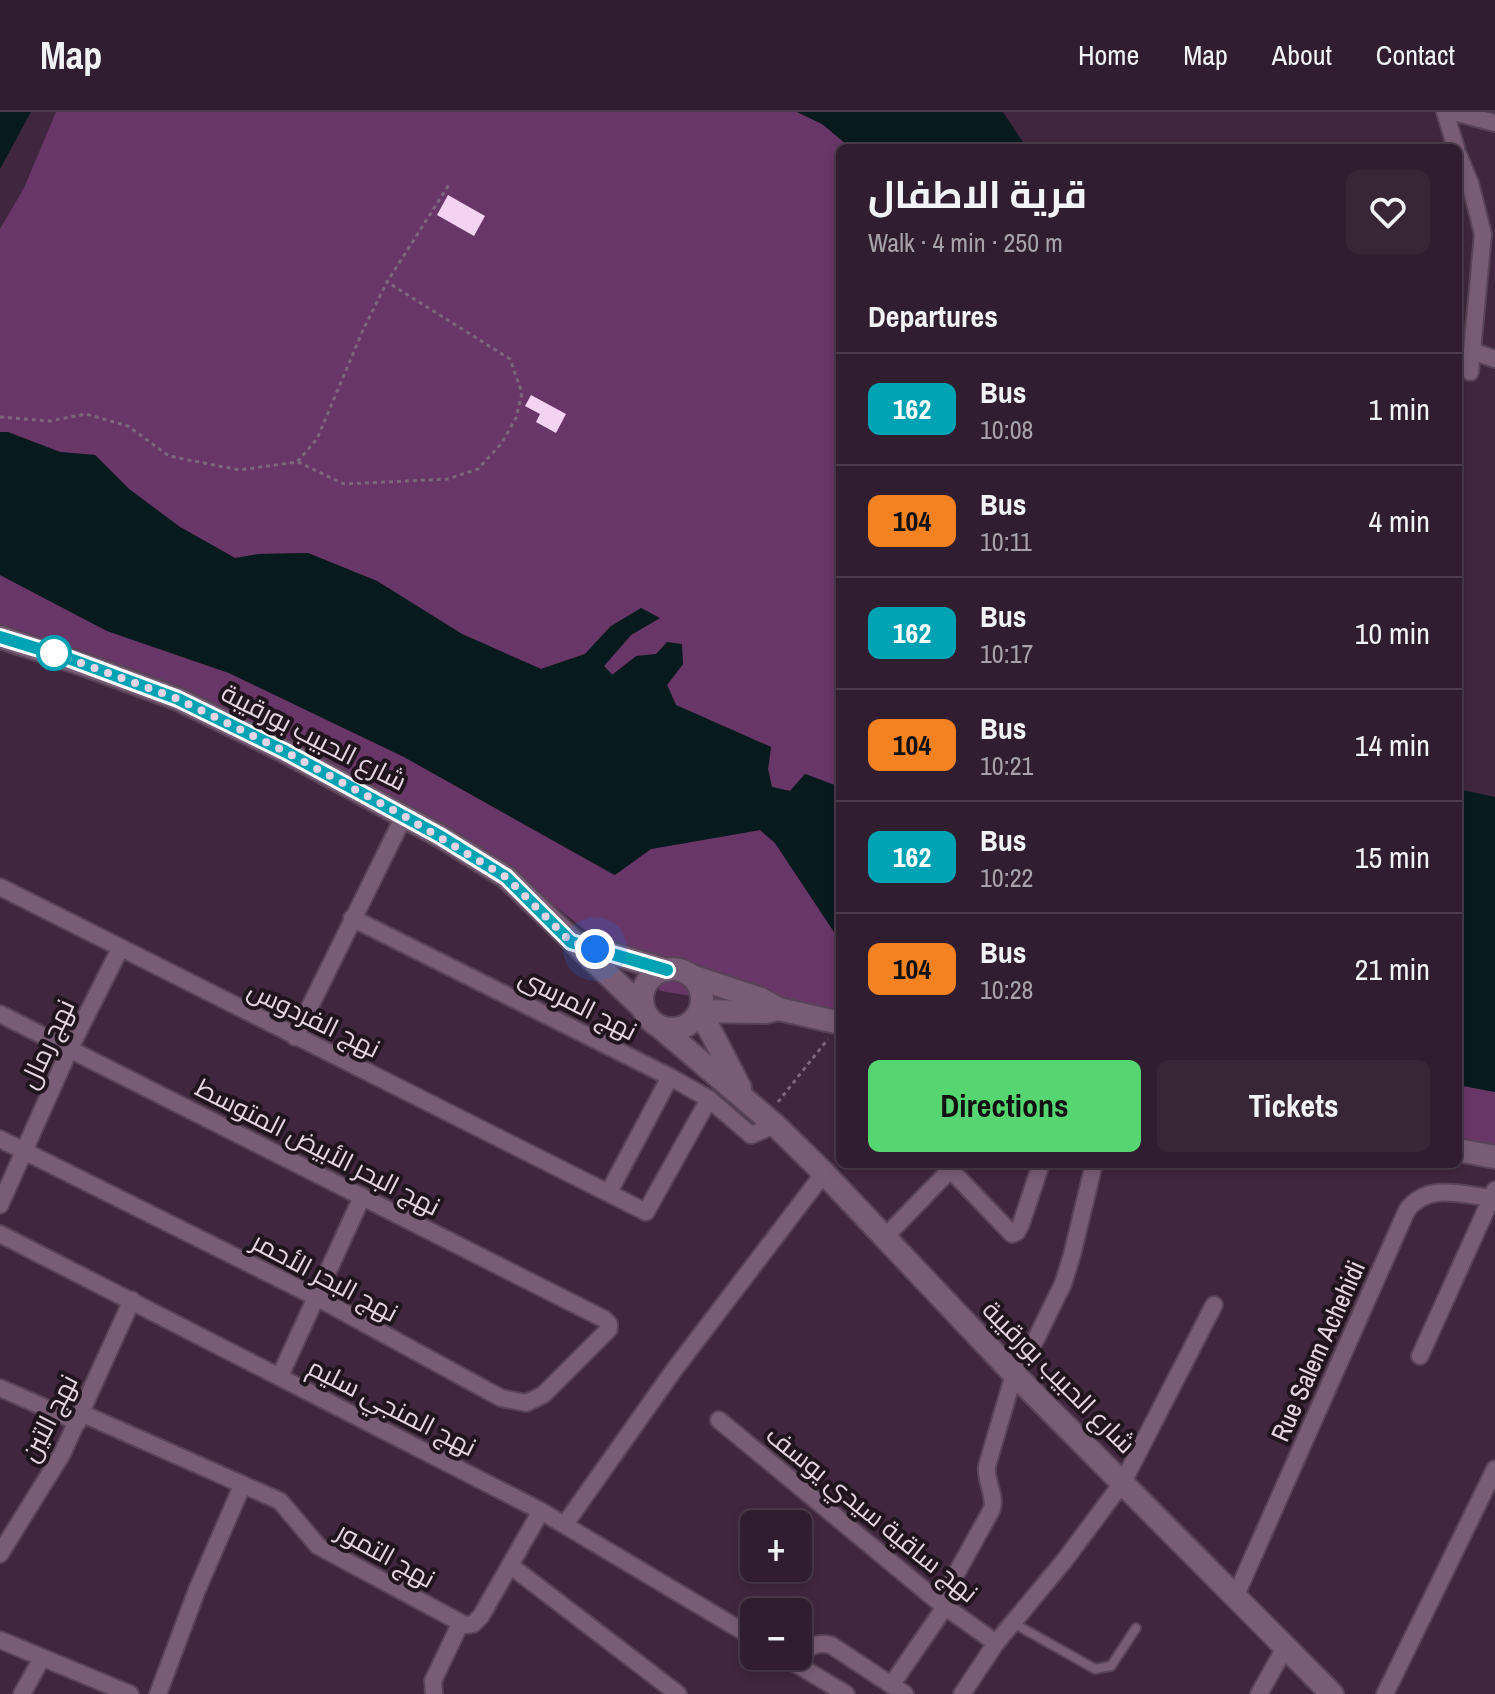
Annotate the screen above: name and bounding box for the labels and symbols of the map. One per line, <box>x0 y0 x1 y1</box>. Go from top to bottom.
unlabelled marker <box>37 636 71 670</box>
street label: شارع الحبيب بورقيبة <box>216 675 413 798</box>
your location <box>575 929 615 969</box>
street label: نهج المرسى <box>513 959 643 1048</box>
street label: نهج الفردوس <box>242 971 386 1066</box>
street label: نهج رمال <box>11 993 82 1094</box>
street label: نهج البحر الأبيض المتوسط <box>190 1070 447 1223</box>
street label: نهج البحر الأحمر <box>244 1222 405 1330</box>
street label: Rue Salem Achehidi <box>1262 1255 1373 1447</box>
street label: شارع الحبيب بورقيبة <box>975 1292 1144 1461</box>
street label: نهج المنجي سليم <box>300 1349 482 1468</box>
street label: نهج التين <box>12 1368 85 1468</box>
street label: نهج ساقية سيدي يوسف <box>757 1417 986 1612</box>
street label: نهج التمور <box>329 1512 442 1596</box>

